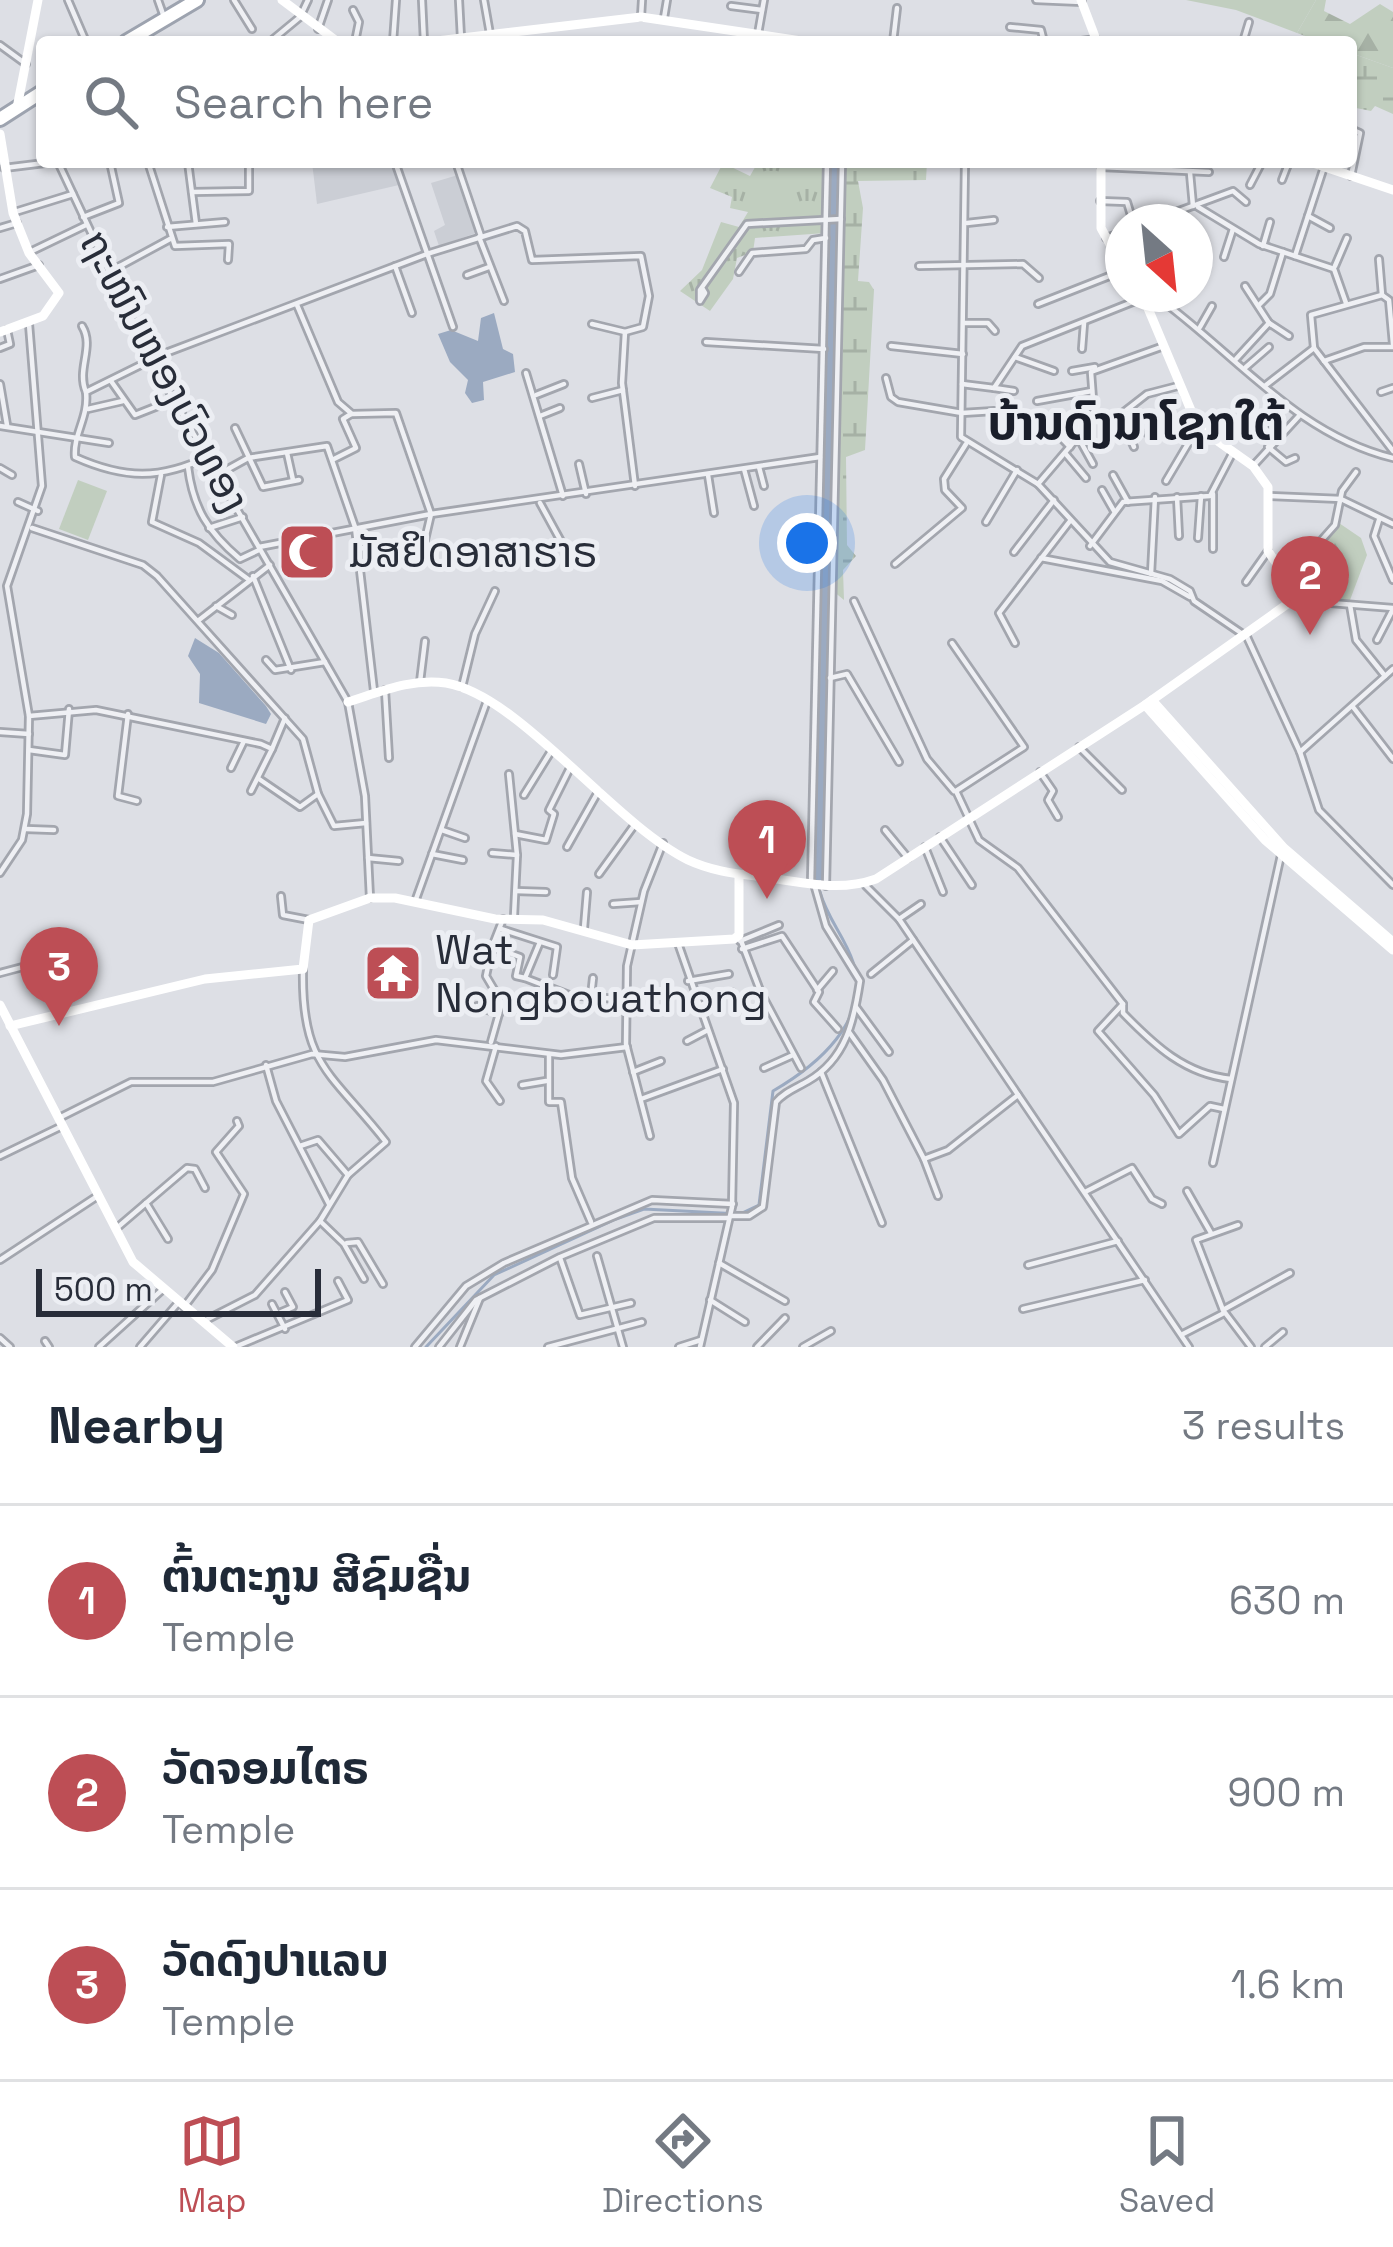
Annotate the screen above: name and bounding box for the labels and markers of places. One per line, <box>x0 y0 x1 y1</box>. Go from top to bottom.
mosque icon: ມັສຢິດອາສາຮາຣ <box>276 521 338 583</box>
place label: ມັສຢິດອາສາຮາຣ <box>349 526 598 579</box>
pin: 2 <box>1271 536 1349 635</box>
pin: 1 <box>728 800 806 899</box>
place label: Wat Nongbouathong <box>435 923 767 1024</box>
pin: 3 <box>20 927 98 1026</box>
temple icon: Wat Nongbouathong <box>362 942 424 1004</box>

